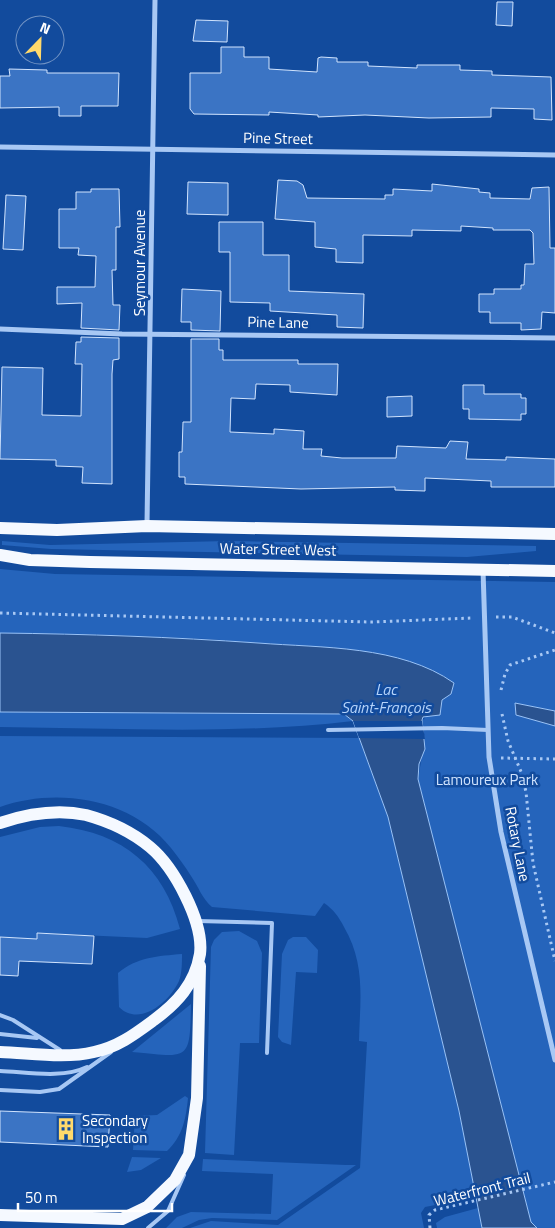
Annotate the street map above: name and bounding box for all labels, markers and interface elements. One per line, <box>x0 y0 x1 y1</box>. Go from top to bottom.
north arrow <box>15 15 65 65</box>
text: N <box>37 16 54 39</box>
street label: Pine Street <box>243 126 314 150</box>
street label: Seymour Avenue <box>128 210 151 316</box>
street label: Pine Lane <box>247 310 309 334</box>
street label: Water Street West <box>219 536 337 562</box>
water label: Lac Saint-François <box>341 677 432 719</box>
park label: Lamoureux Park <box>436 768 538 791</box>
street label: Rotary Lane <box>499 805 537 883</box>
place label: Secondary Inspection <box>82 1109 148 1149</box>
building icon: Secondary Inspection <box>53 1116 79 1142</box>
street label: Waterfront Trail <box>431 1166 533 1212</box>
scale bar <box>18 1180 171 1212</box>
text: 50 m <box>25 1186 58 1209</box>

